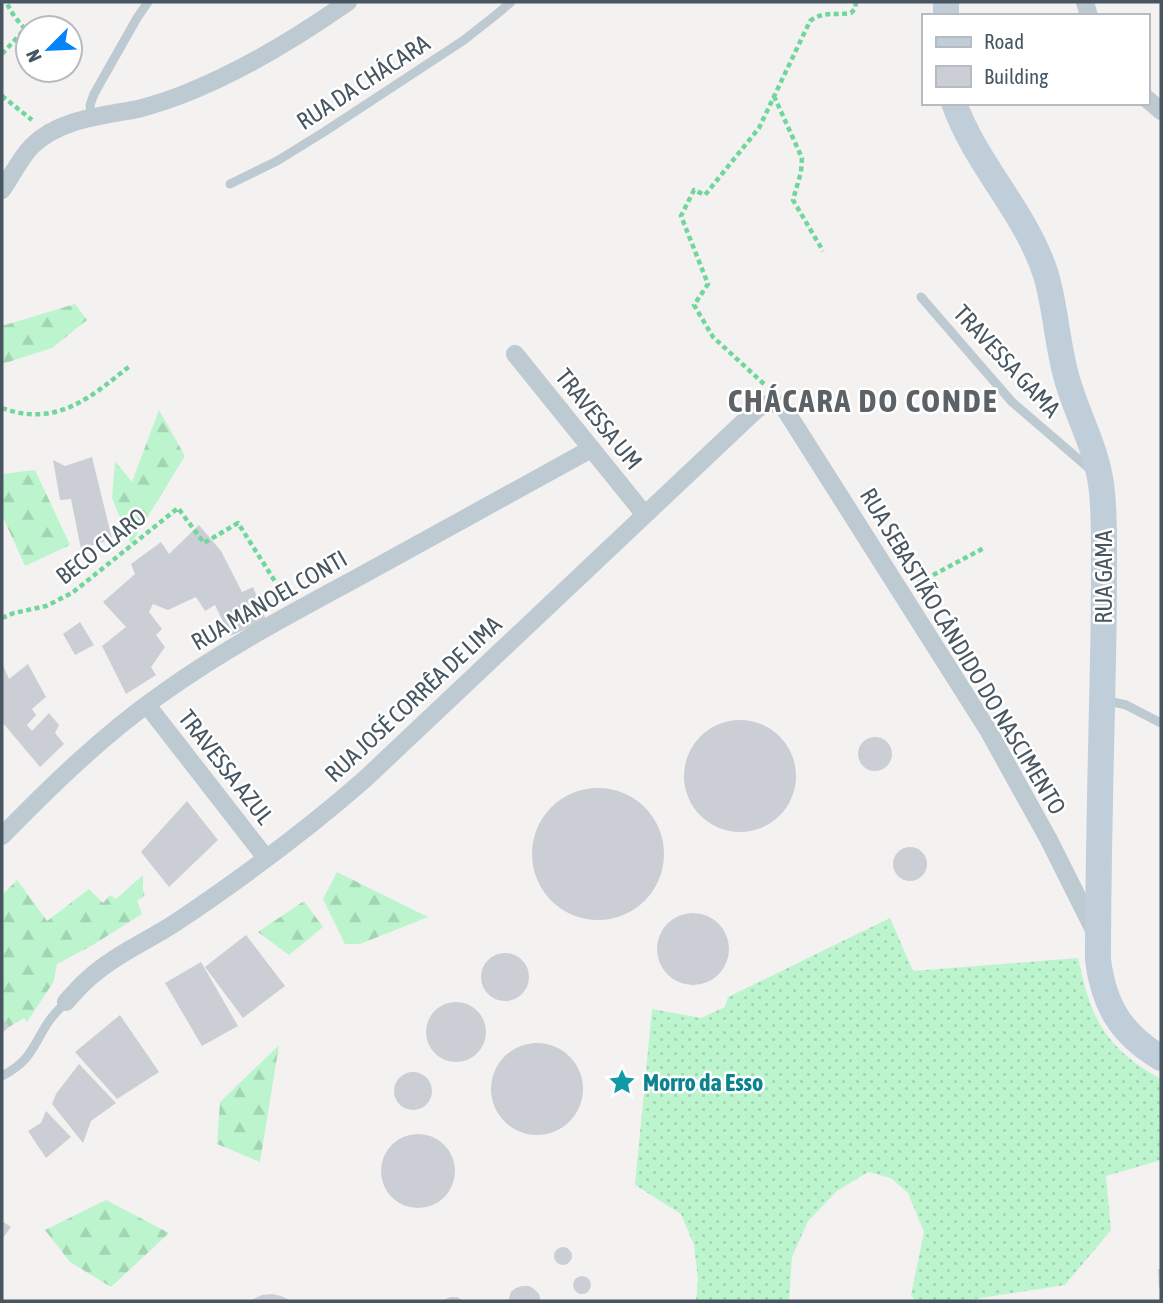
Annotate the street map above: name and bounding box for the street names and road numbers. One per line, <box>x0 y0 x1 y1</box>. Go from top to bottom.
street label: RUA DA CHÁCARA <box>292 29 435 135</box>
street label: TRAVESSA GAMA <box>948 299 1066 423</box>
street label: TRAVESSA UM <box>550 363 648 475</box>
street label: RUA SEBASTIÃO CÂNDIDO DO NASCIMENTO <box>855 483 1071 819</box>
street label: BECO CLARO <box>51 502 151 590</box>
street label: RUA GAMA <box>1090 530 1117 624</box>
street label: RUA MANOEL CONTI <box>186 545 352 655</box>
street label: RUA JOSÉ CORRÊA DE LIMA <box>320 610 507 787</box>
street label: TRAVESSA AZUL <box>173 705 279 830</box>

